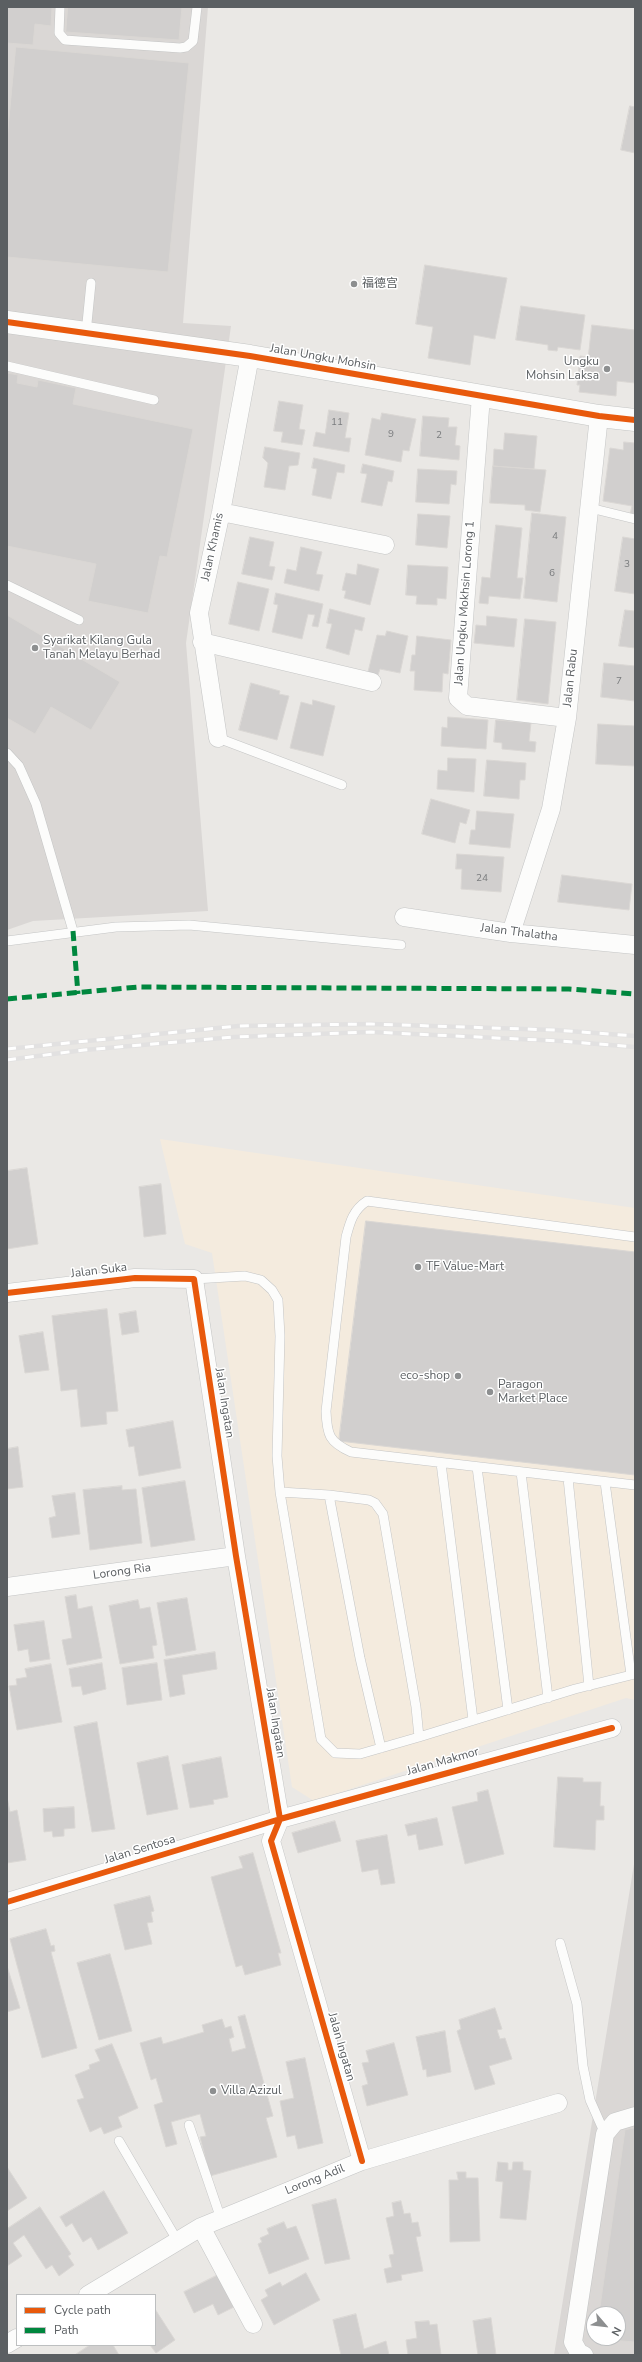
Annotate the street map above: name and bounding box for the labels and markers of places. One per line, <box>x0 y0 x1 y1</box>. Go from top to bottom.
place label: 福德宫 <box>362 277 398 291</box>
marker: 福德宫 <box>349 279 359 289</box>
place label: Ungku Mohsin Laksa <box>526 355 599 383</box>
marker: Ungku Mohsin Laksa <box>602 364 612 374</box>
place label: Syarikat Kilang Gula Tanah Melayu Berhad <box>43 634 160 662</box>
marker: Syarikat Kilang Gula Tanah Melayu Berhad <box>30 643 40 653</box>
place label: TF Value-Mart <box>426 1260 504 1274</box>
marker: TF Value-Mart <box>413 1262 423 1272</box>
place label: eco-shop <box>400 1369 450 1383</box>
marker: eco-shop <box>453 1371 463 1381</box>
place label: Paragon Market Place <box>498 1378 568 1406</box>
marker: Paragon Market Place <box>485 1387 495 1397</box>
place label: Villa Azizul <box>221 2084 282 2098</box>
marker: Villa Azizul <box>208 2086 218 2096</box>

